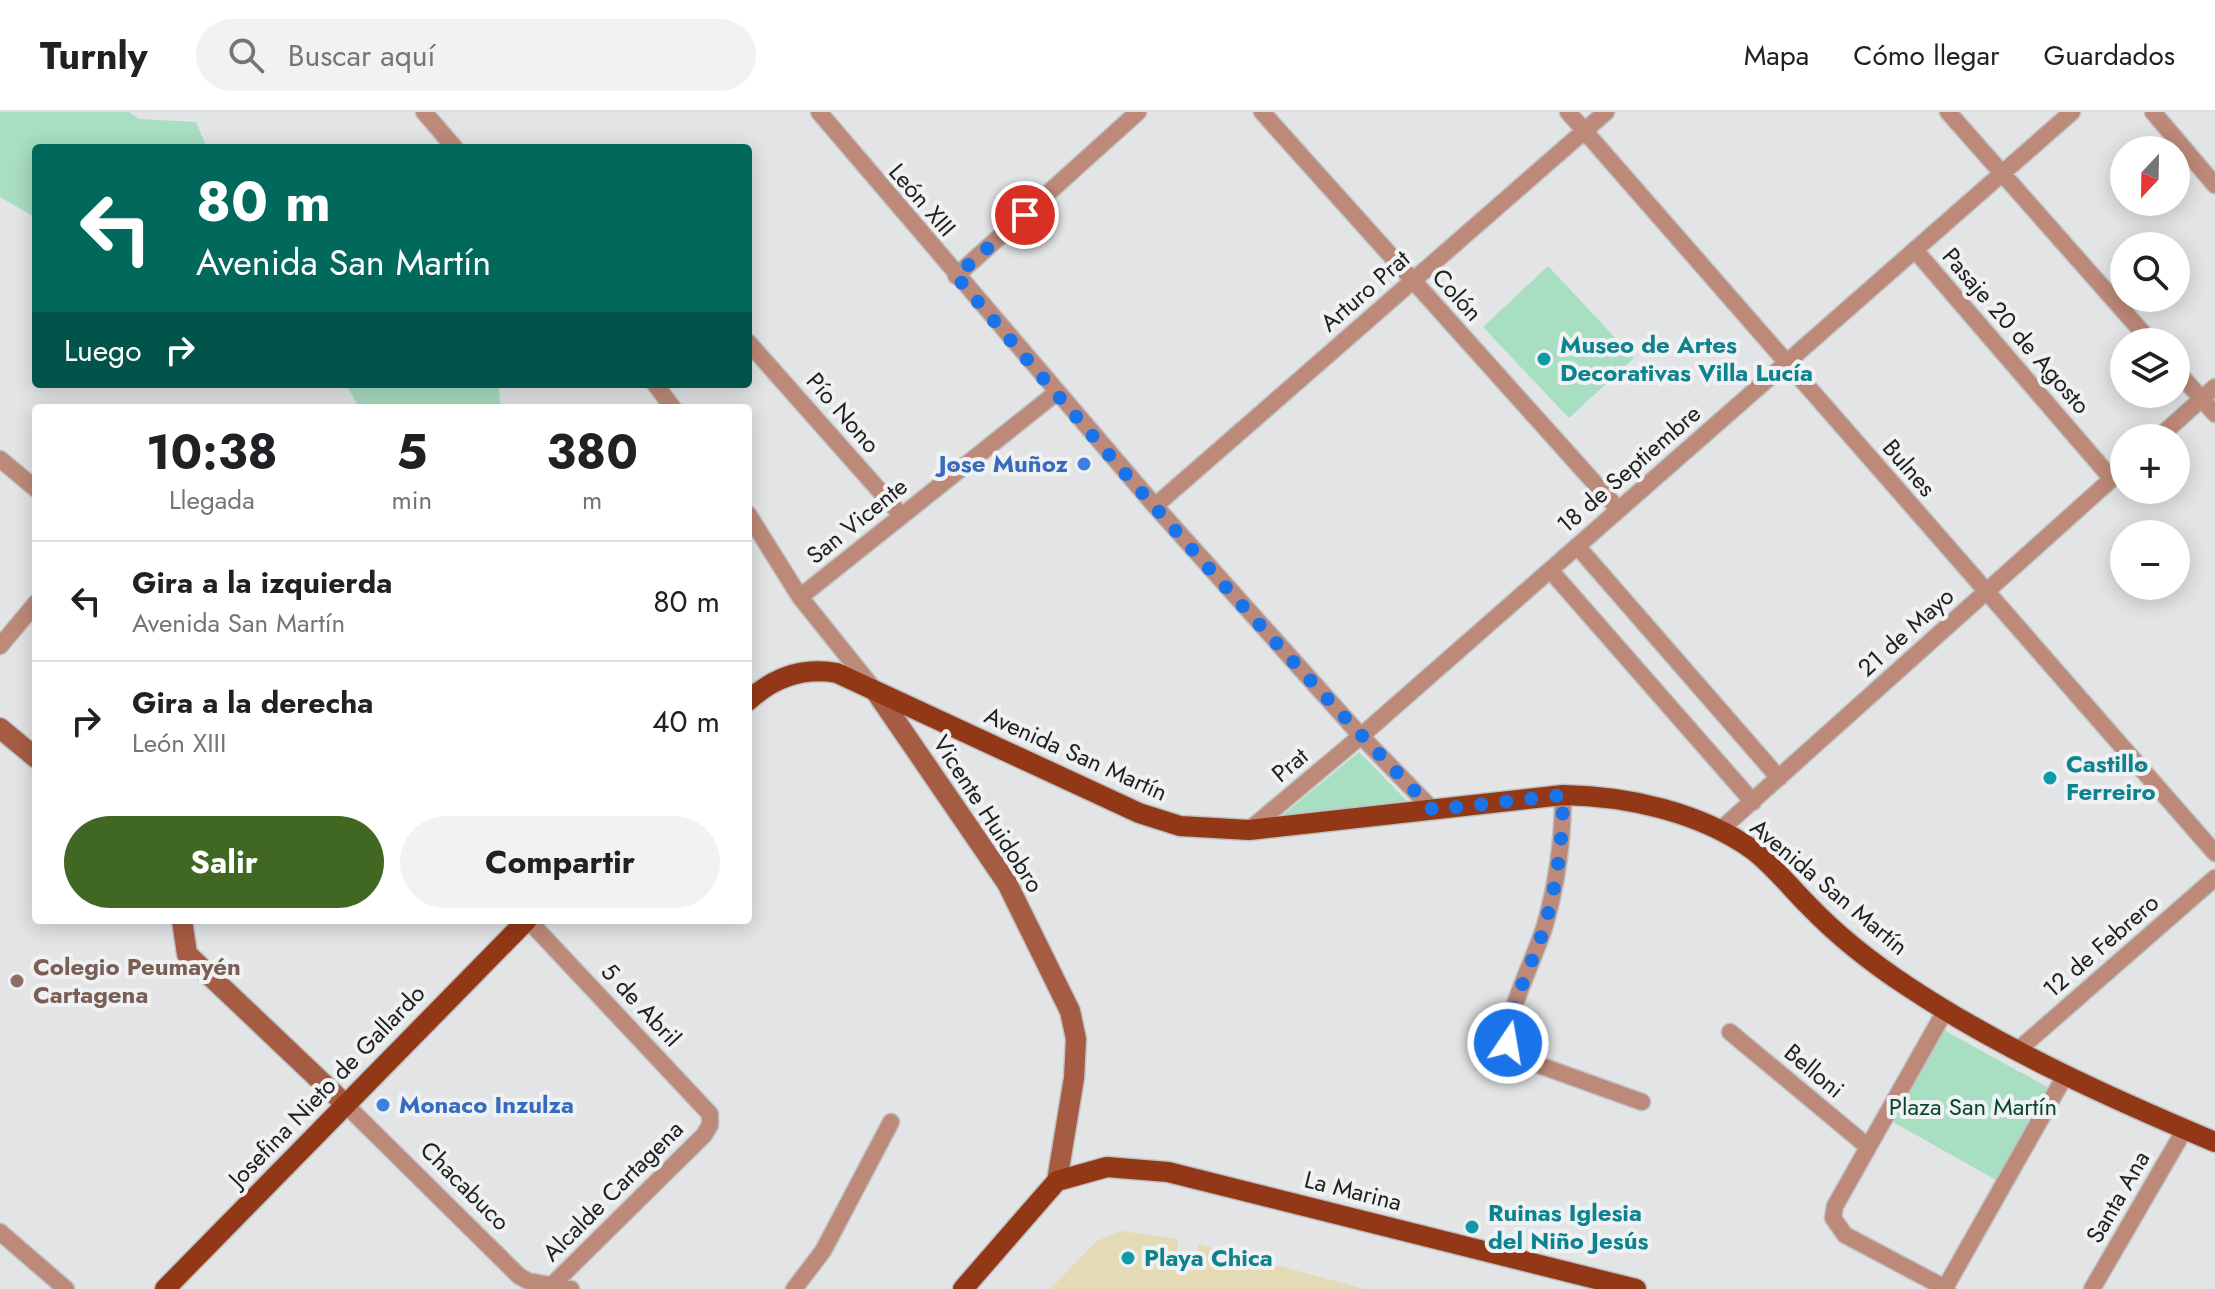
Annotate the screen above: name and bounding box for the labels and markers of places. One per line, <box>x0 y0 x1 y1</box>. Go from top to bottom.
pin <box>991 181 1059 249</box>
place label: Museo de Artes Decorativas Villa Lucía <box>1560 327 1813 390</box>
marker: Museo de Artes Decorativas Villa Lucía <box>1535 350 1553 368</box>
place label: Jose Muñoz <box>935 446 1068 481</box>
marker: Jose Muñoz <box>1075 455 1093 473</box>
place label: Castillo Ferreiro <box>2066 746 2156 809</box>
marker: Castillo Ferreiro <box>2041 769 2059 787</box>
place label: Colegio Peumayén Cartagena <box>33 949 241 1012</box>
marker: Colegio Peumayén Cartagena <box>8 972 26 990</box>
place label: Monaco Inzulza <box>399 1087 574 1122</box>
marker: Monaco Inzulza <box>374 1096 392 1114</box>
place label: Ruinas Iglesia del Niño Jesús <box>1488 1195 1648 1258</box>
marker: Ruinas Iglesia del Niño Jesús <box>1463 1218 1481 1236</box>
place label: Playa Chica <box>1144 1240 1273 1275</box>
marker: Playa Chica <box>1119 1249 1137 1267</box>

